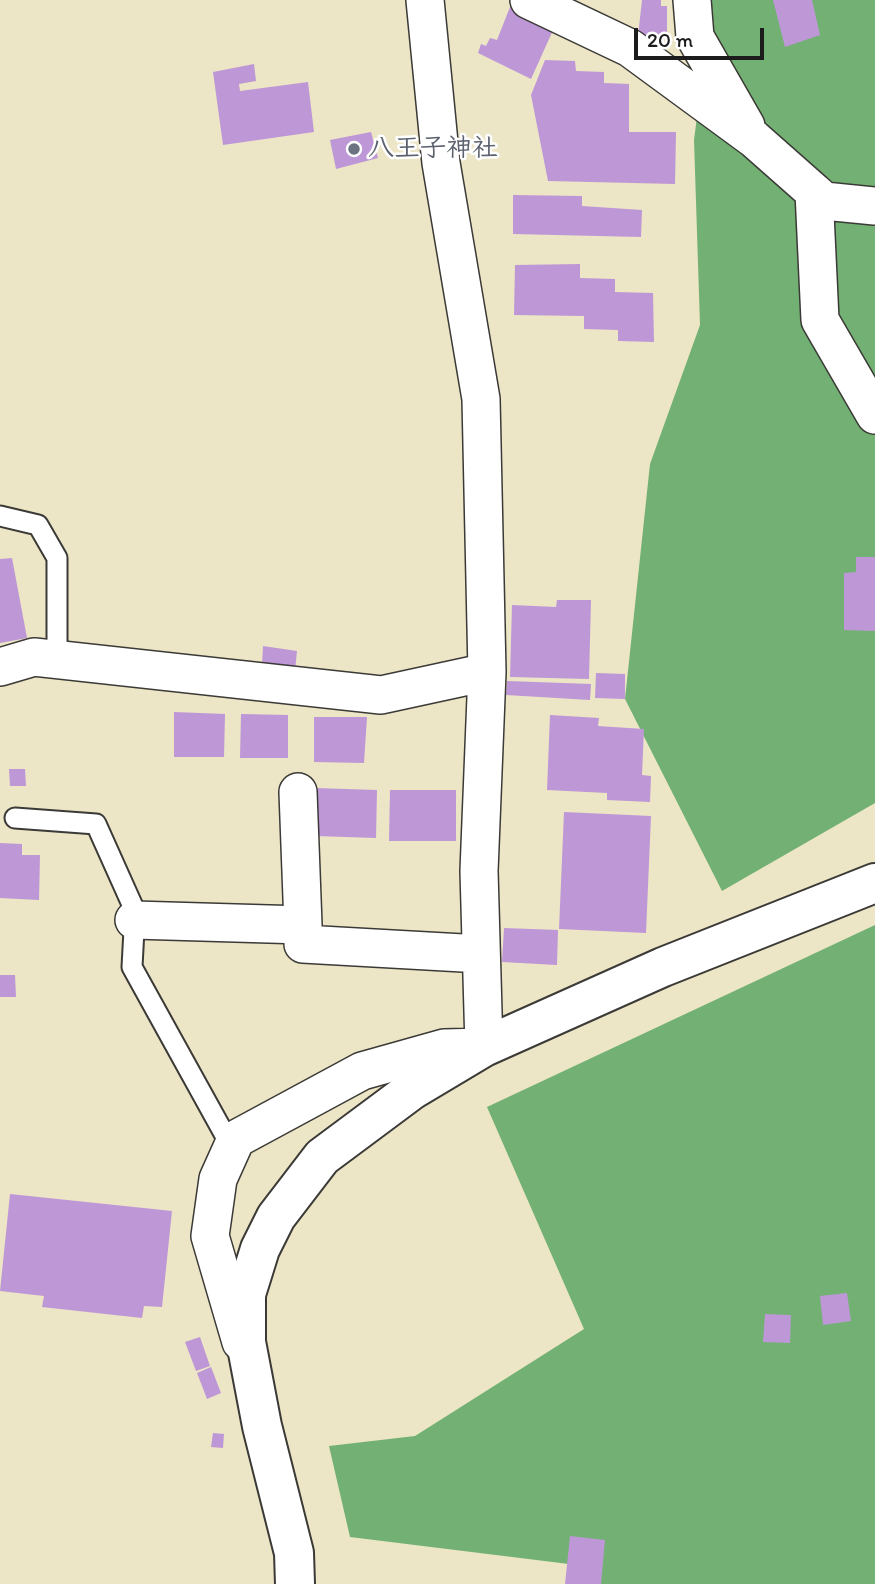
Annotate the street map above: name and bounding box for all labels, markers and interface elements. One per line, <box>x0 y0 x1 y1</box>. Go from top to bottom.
scale bar <box>637 14 766 58</box>
text: 20 m <box>647 27 693 52</box>
place label: 八王子神社 <box>368 133 498 165</box>
marker: 八王子神社 <box>346 141 362 157</box>

